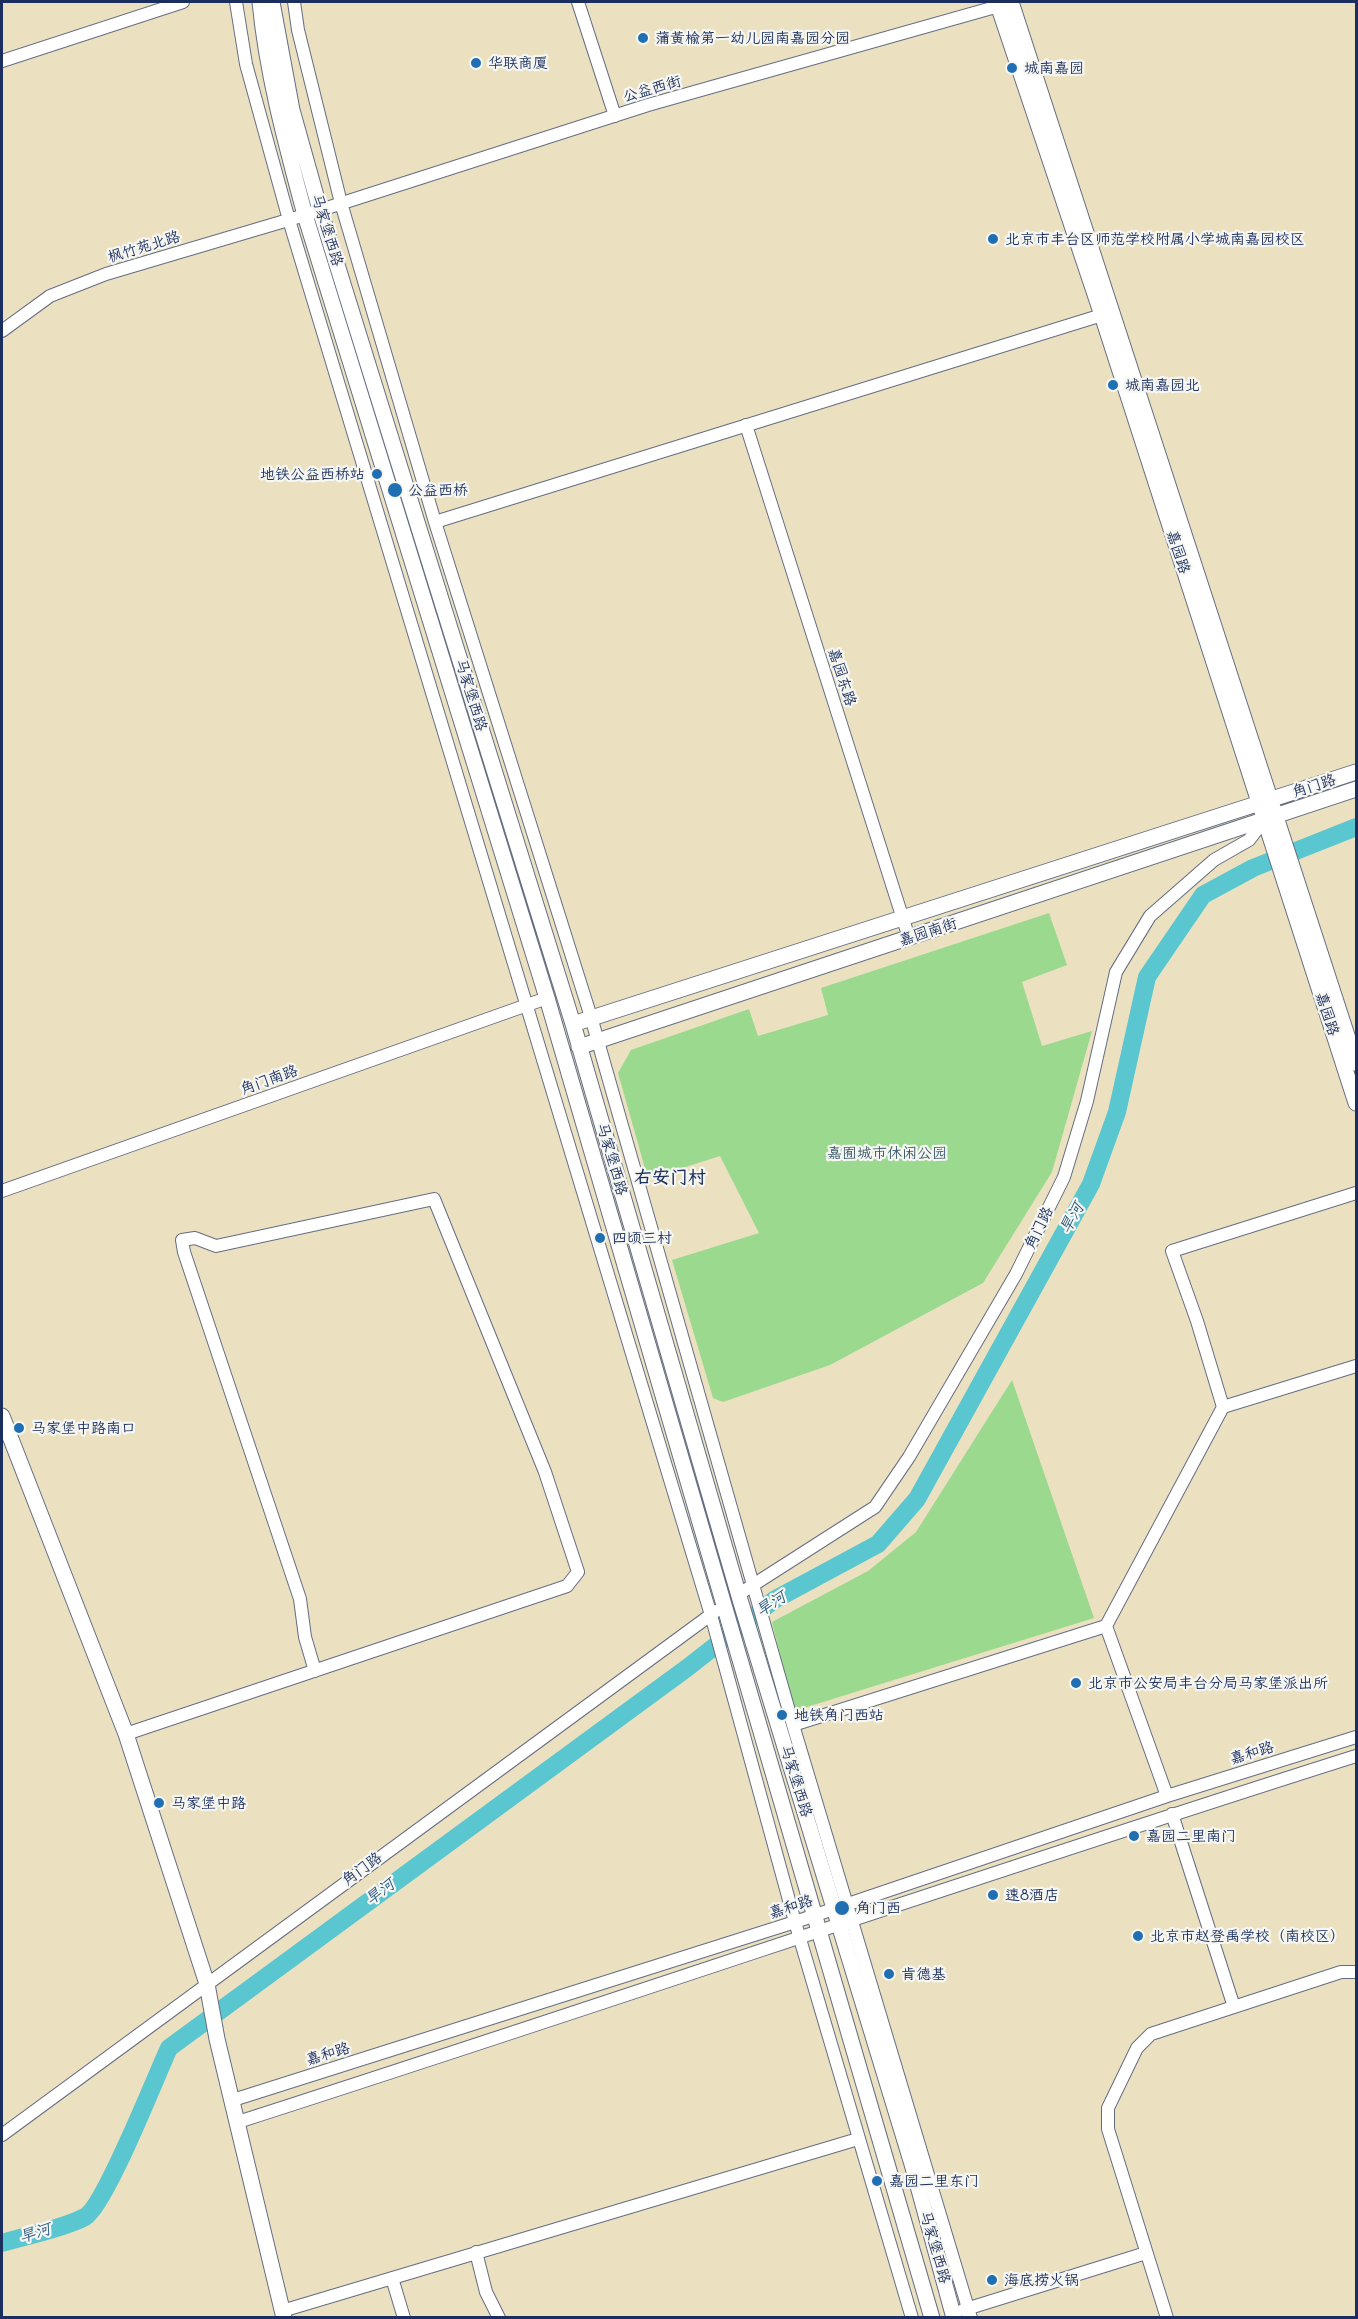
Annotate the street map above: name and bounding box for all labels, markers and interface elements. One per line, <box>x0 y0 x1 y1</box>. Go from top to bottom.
place label: 蒲黄榆第一幼儿园南嘉园分园 <box>655 29 850 47</box>
marker: 蒲黄榆第一幼儿园南嘉园分园 <box>636 31 650 45</box>
place label: 华联商厦 <box>488 54 548 72</box>
marker: 华联商厦 <box>469 56 483 70</box>
place label: 城南嘉园 <box>1024 59 1084 77</box>
marker: 城南嘉园 <box>1005 61 1019 75</box>
street label: 公益西街 <box>621 72 683 106</box>
street label: 马家堡西路 <box>307 192 347 268</box>
street label: 枫竹苑北路 <box>106 227 182 267</box>
place label: 北京市丰台区师范学校附属小学城南嘉园校区 <box>1005 230 1305 248</box>
marker: 北京市丰台区师范学校附属小学城南嘉园校区 <box>986 232 1000 246</box>
place label: 城南嘉园北 <box>1125 376 1200 394</box>
marker: 城南嘉园北 <box>1106 378 1120 392</box>
place label: 地铁公益西桥站 <box>260 465 365 483</box>
marker: 地铁公益西桥站 <box>370 467 384 481</box>
marker: 公益西桥 <box>386 481 404 499</box>
place label: 公益西桥 <box>408 481 468 499</box>
street label: 嘉园路 <box>1162 528 1194 576</box>
street label: 嘉园东路 <box>824 646 860 708</box>
street label: 马家堡西路 <box>451 657 491 733</box>
street label: 角门路 <box>1290 770 1338 802</box>
street label: 嘉园南街 <box>897 914 959 950</box>
street label: 嘉园路 <box>1311 990 1343 1038</box>
street label: 角门南路 <box>238 1061 300 1099</box>
street label: 马家堡西路 <box>593 1120 631 1198</box>
park label: 嘉囿城市休闲公园 <box>827 1144 947 1162</box>
district label: 右安门村 <box>634 1166 706 1188</box>
water label: 旱河 <box>1056 1199 1088 1237</box>
street label: 角门路 <box>1021 1204 1057 1252</box>
place label: 四顷三村 <box>612 1229 672 1247</box>
marker: 四顷三村 <box>593 1231 607 1245</box>
place label: 马家堡中路南口 <box>31 1419 136 1437</box>
marker: 马家堡中路南口 <box>12 1421 26 1435</box>
water label: 旱河 <box>752 1587 790 1621</box>
place label: 北京市公安局丰台分局马家堡派出所 <box>1088 1674 1328 1692</box>
marker: 北京市公安局丰台分局马家堡派出所 <box>1069 1676 1083 1690</box>
place label: 地铁角门西站 <box>794 1706 884 1724</box>
marker: 地铁角门西站 <box>775 1708 789 1722</box>
street label: 嘉和路 <box>1228 1738 1276 1768</box>
street label: 马家堡西路 <box>776 1743 816 1819</box>
place label: 马家堡中路 <box>171 1794 246 1812</box>
marker: 马家堡中路 <box>152 1796 166 1810</box>
place label: 嘉园二里南门 <box>1146 1827 1236 1845</box>
marker: 嘉园二里南门 <box>1127 1829 1141 1843</box>
street label: 角门路 <box>339 1848 385 1890</box>
water label: 旱河 <box>361 1875 399 1909</box>
place label: 速8酒店 <box>1005 1886 1059 1904</box>
marker: 速8酒店 <box>986 1888 1000 1902</box>
street label: 嘉和路 <box>767 1891 815 1923</box>
marker: 角门西 <box>833 1899 851 1917</box>
place label: 角门西 <box>856 1899 901 1917</box>
place label: 北京市赵登禹学校（南校区） <box>1150 1927 1345 1945</box>
marker: 北京市赵登禹学校（南校区） <box>1131 1929 1145 1943</box>
place label: 肯德基 <box>901 1965 946 1983</box>
marker: 肯德基 <box>882 1967 896 1981</box>
street label: 嘉和路 <box>304 2039 352 2069</box>
place label: 嘉园二里东门 <box>889 2172 979 2190</box>
marker: 嘉园二里东门 <box>870 2174 884 2188</box>
street label: 马家堡西路 <box>916 2208 954 2286</box>
water label: 旱河 <box>17 2219 53 2247</box>
place label: 海底捞火锅 <box>1004 2271 1079 2289</box>
marker: 海底捞火锅 <box>985 2273 999 2287</box>

